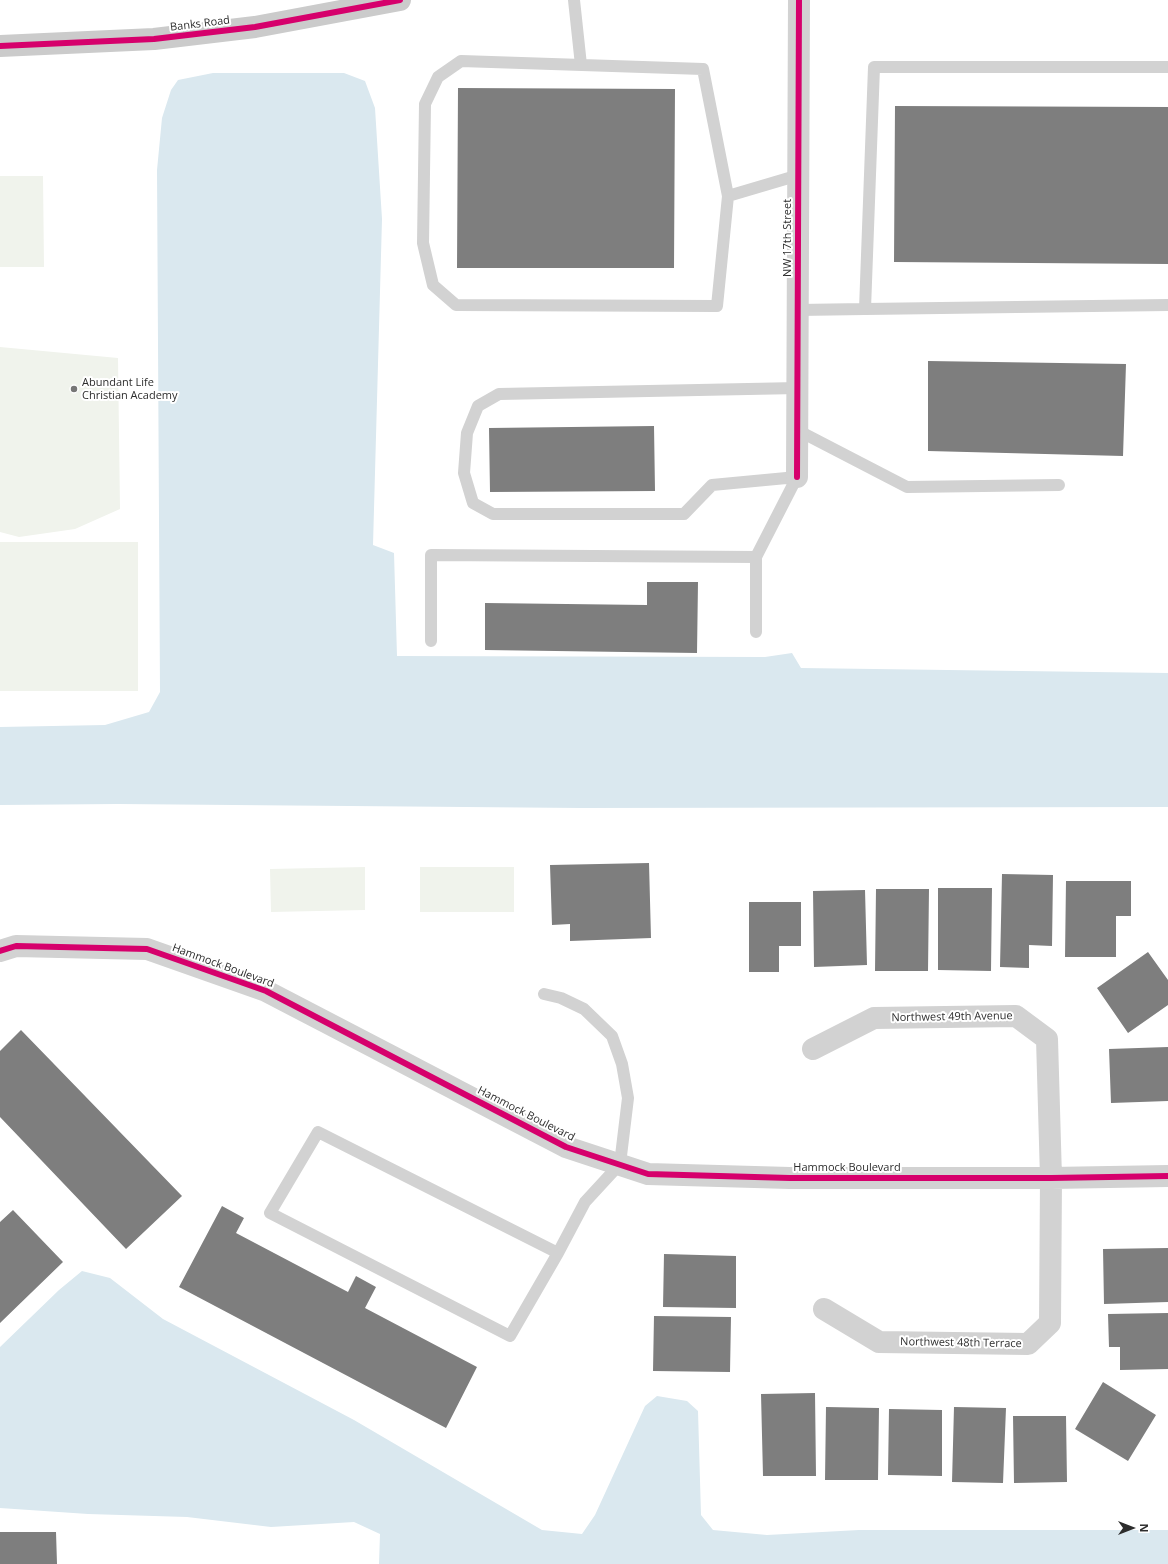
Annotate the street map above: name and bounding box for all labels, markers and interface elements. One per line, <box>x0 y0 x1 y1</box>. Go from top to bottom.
street label: Banks Road <box>169 14 231 34</box>
street label: NW 17th Street <box>781 199 795 277</box>
place label: Abundant Life Christian Academy <box>82 376 178 402</box>
marker: Abundant Life Christian Academy <box>69 384 79 394</box>
street label: Hammock Boulevard <box>170 941 276 991</box>
street label: Northwest 49th Avenue <box>891 1009 1013 1025</box>
street label: Hammock Boulevard <box>475 1084 577 1144</box>
street label: Hammock Boulevard <box>793 1161 901 1175</box>
street label: Northwest 48th Terrace <box>900 1335 1022 1351</box>
north arrow <box>1112 1508 1152 1548</box>
text: N <box>1137 1524 1152 1532</box>

